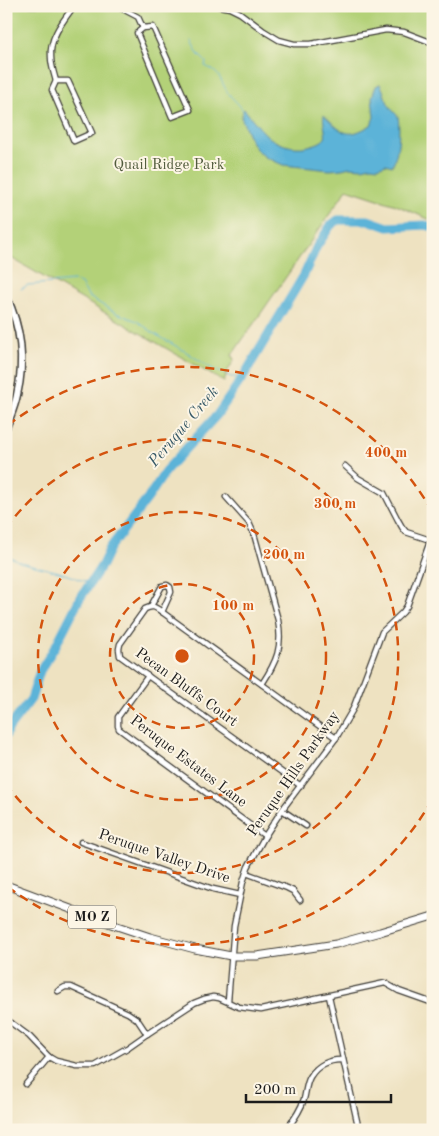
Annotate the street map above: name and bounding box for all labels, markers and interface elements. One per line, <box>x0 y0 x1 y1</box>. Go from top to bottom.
park label: Quail Ridge Park <box>114 158 225 173</box>
water label: Peruque Creek <box>145 384 222 471</box>
text: 400 m <box>365 446 407 461</box>
text: 300 m <box>314 497 356 512</box>
text: 200 m <box>263 548 305 563</box>
text: 100 m <box>212 599 254 614</box>
street label: Pecan Bluffs Court <box>132 646 240 730</box>
centre of rings <box>173 647 191 665</box>
street label: Peruque Hills Parkway <box>245 709 343 839</box>
street label: Peruque Estates Lane <box>127 713 249 811</box>
street label: Peruque Valley Drive <box>96 827 232 887</box>
road number: MO Z <box>68 906 116 929</box>
scale bar <box>246 1071 392 1103</box>
text: 200 m <box>254 1083 296 1098</box>

